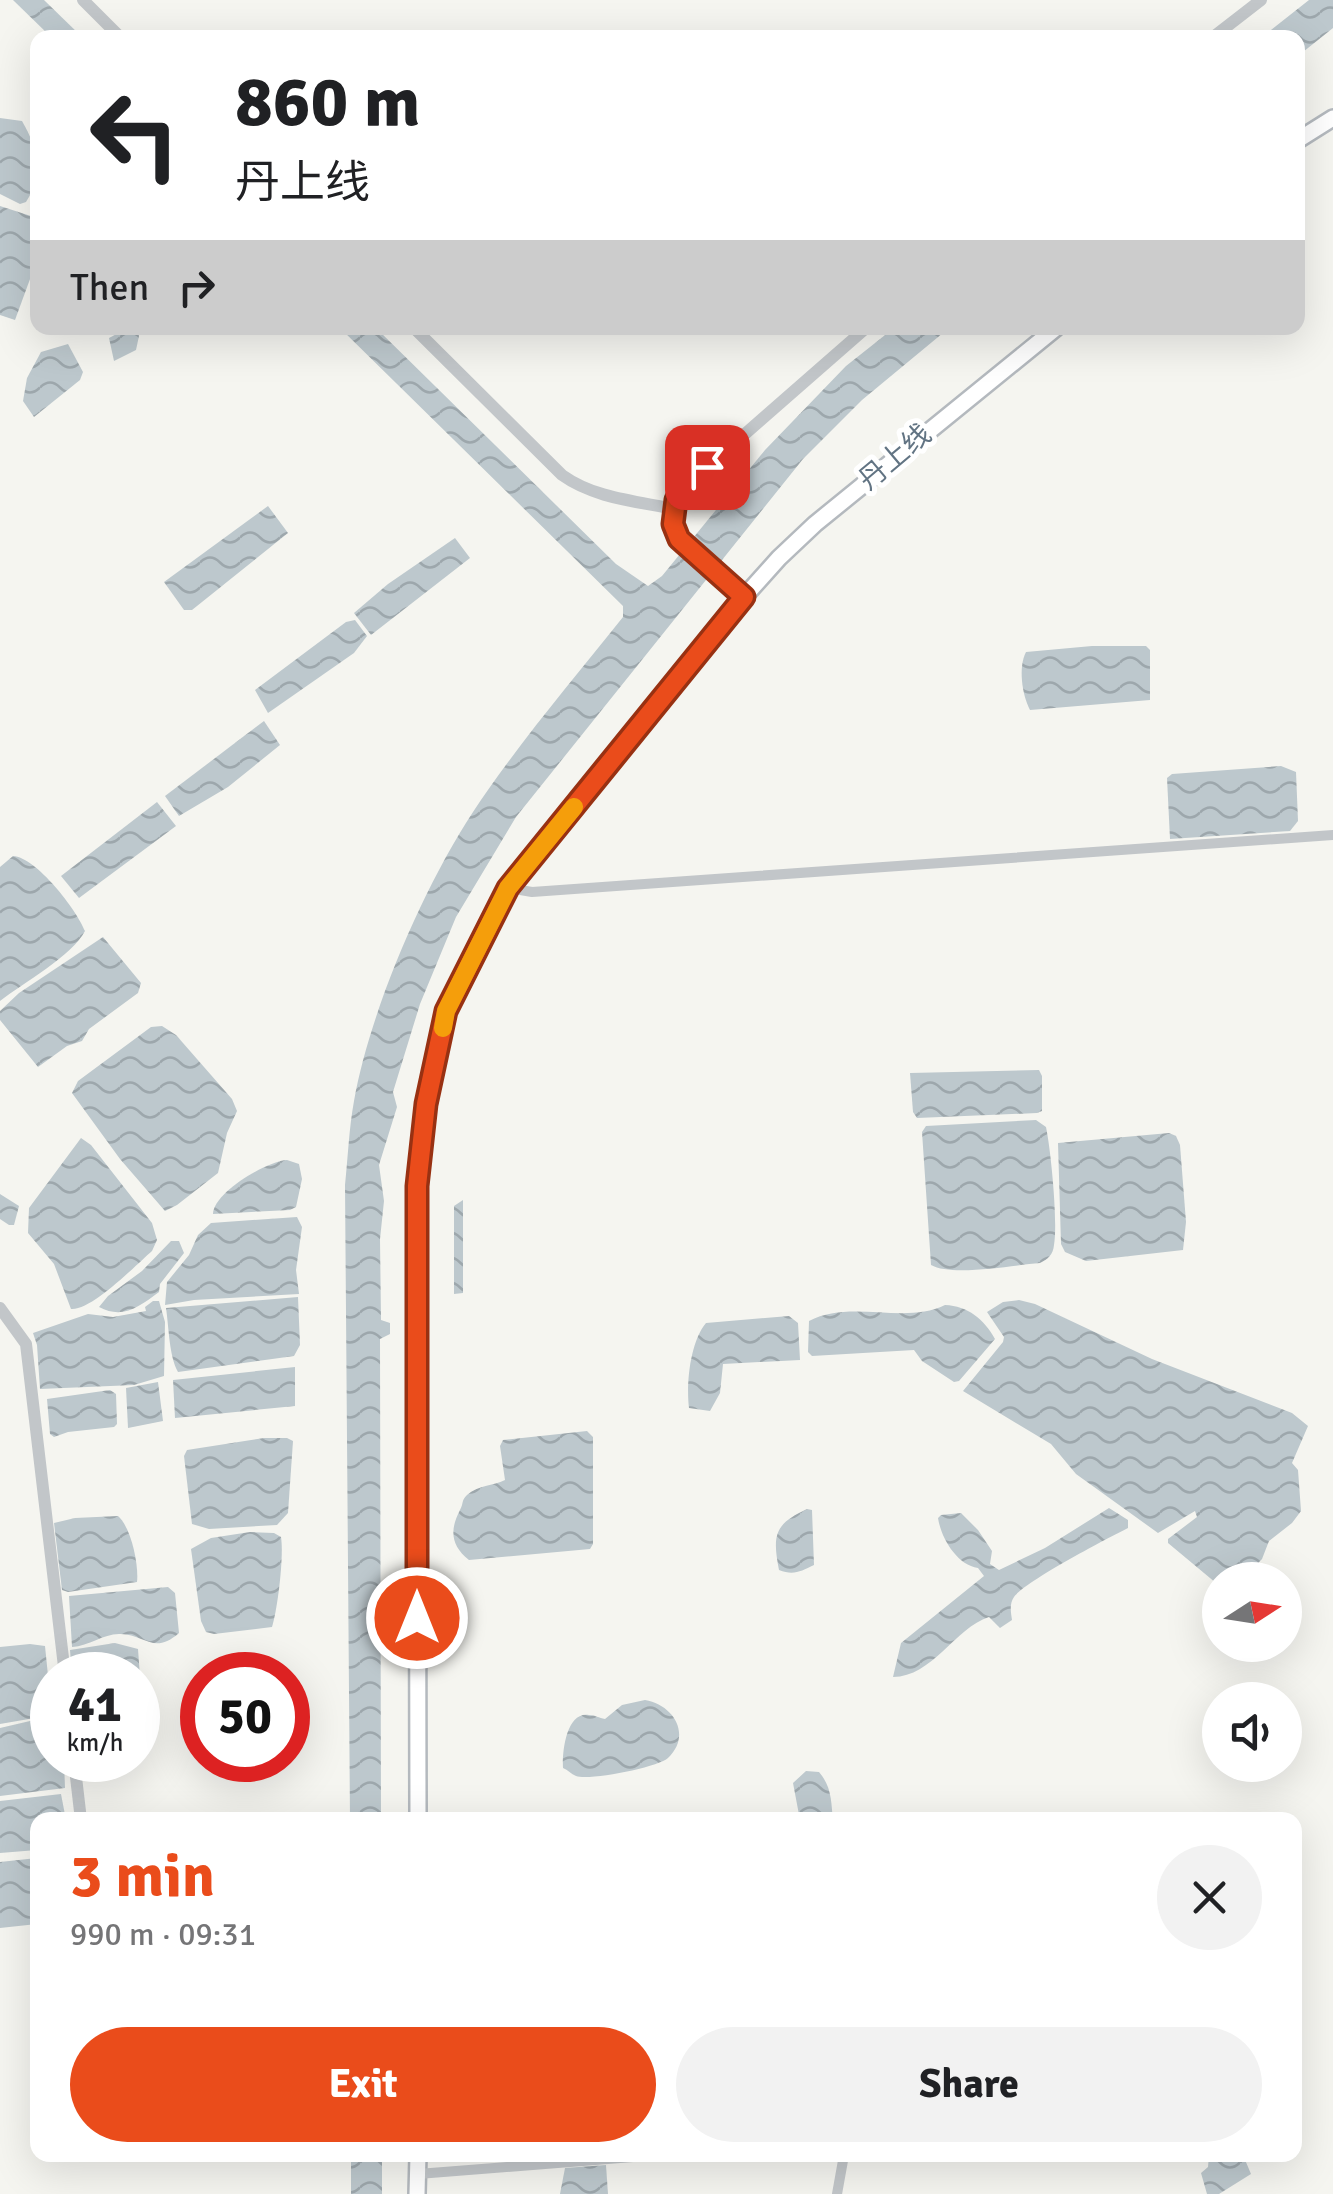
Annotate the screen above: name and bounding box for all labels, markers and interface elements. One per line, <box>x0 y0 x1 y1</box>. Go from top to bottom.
text: 860 m <box>235 59 420 145</box>
icon: left <box>70 70 200 200</box>
text: 丹上线 <box>235 155 370 210</box>
icon: right <box>169 260 224 315</box>
text: Then <box>70 264 149 311</box>
street label: 丹上线 <box>852 417 938 497</box>
pin <box>665 425 750 510</box>
icon: arrive <box>680 440 735 495</box>
north arrow <box>1202 1562 1302 1662</box>
map controls <box>1202 1562 1302 1782</box>
position arrow <box>365 1566 469 1670</box>
speed limit sign: 50 <box>180 1652 310 1782</box>
text: 41 <box>68 1674 122 1736</box>
button: sound <box>1202 1682 1302 1782</box>
text: km/h <box>67 1727 123 1758</box>
text: 3 min <box>70 1840 215 1914</box>
button: close <box>1157 1845 1262 1950</box>
text: 990 m · 09:31 <box>70 1915 256 1954</box>
button: Exit <box>70 2027 656 2142</box>
button: Share <box>676 2027 1262 2142</box>

